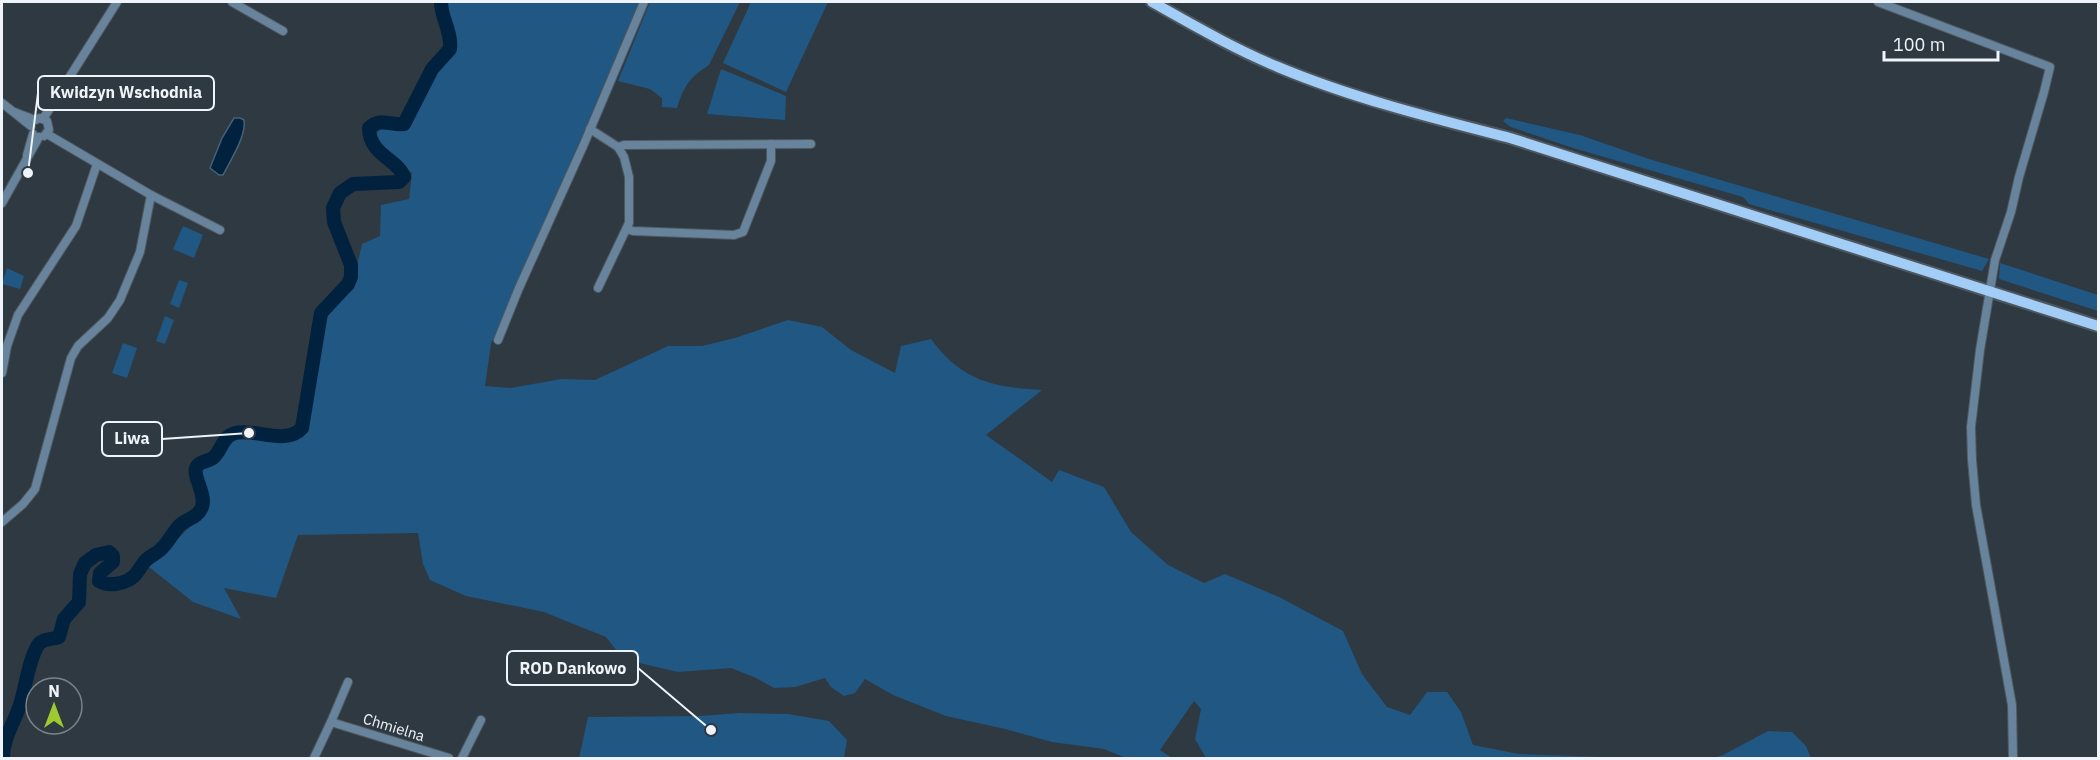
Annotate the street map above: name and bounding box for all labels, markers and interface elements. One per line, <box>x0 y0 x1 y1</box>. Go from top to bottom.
scale bar <box>1884 24 1998 62</box>
text: 100 m <box>1893 33 1945 56</box>
callout: Kwidzyn Wschodnia <box>38 76 214 110</box>
text: Kwidzyn Wschodnia <box>50 82 202 102</box>
callout: Liwa <box>102 422 162 456</box>
text: Liwa <box>114 428 150 448</box>
callout: ROD Dankowo <box>507 651 638 685</box>
text: ROD Dankowo <box>520 658 626 678</box>
north arrow <box>24 676 84 736</box>
text: N <box>48 681 60 701</box>
street label: Chmielna <box>361 709 427 745</box>

